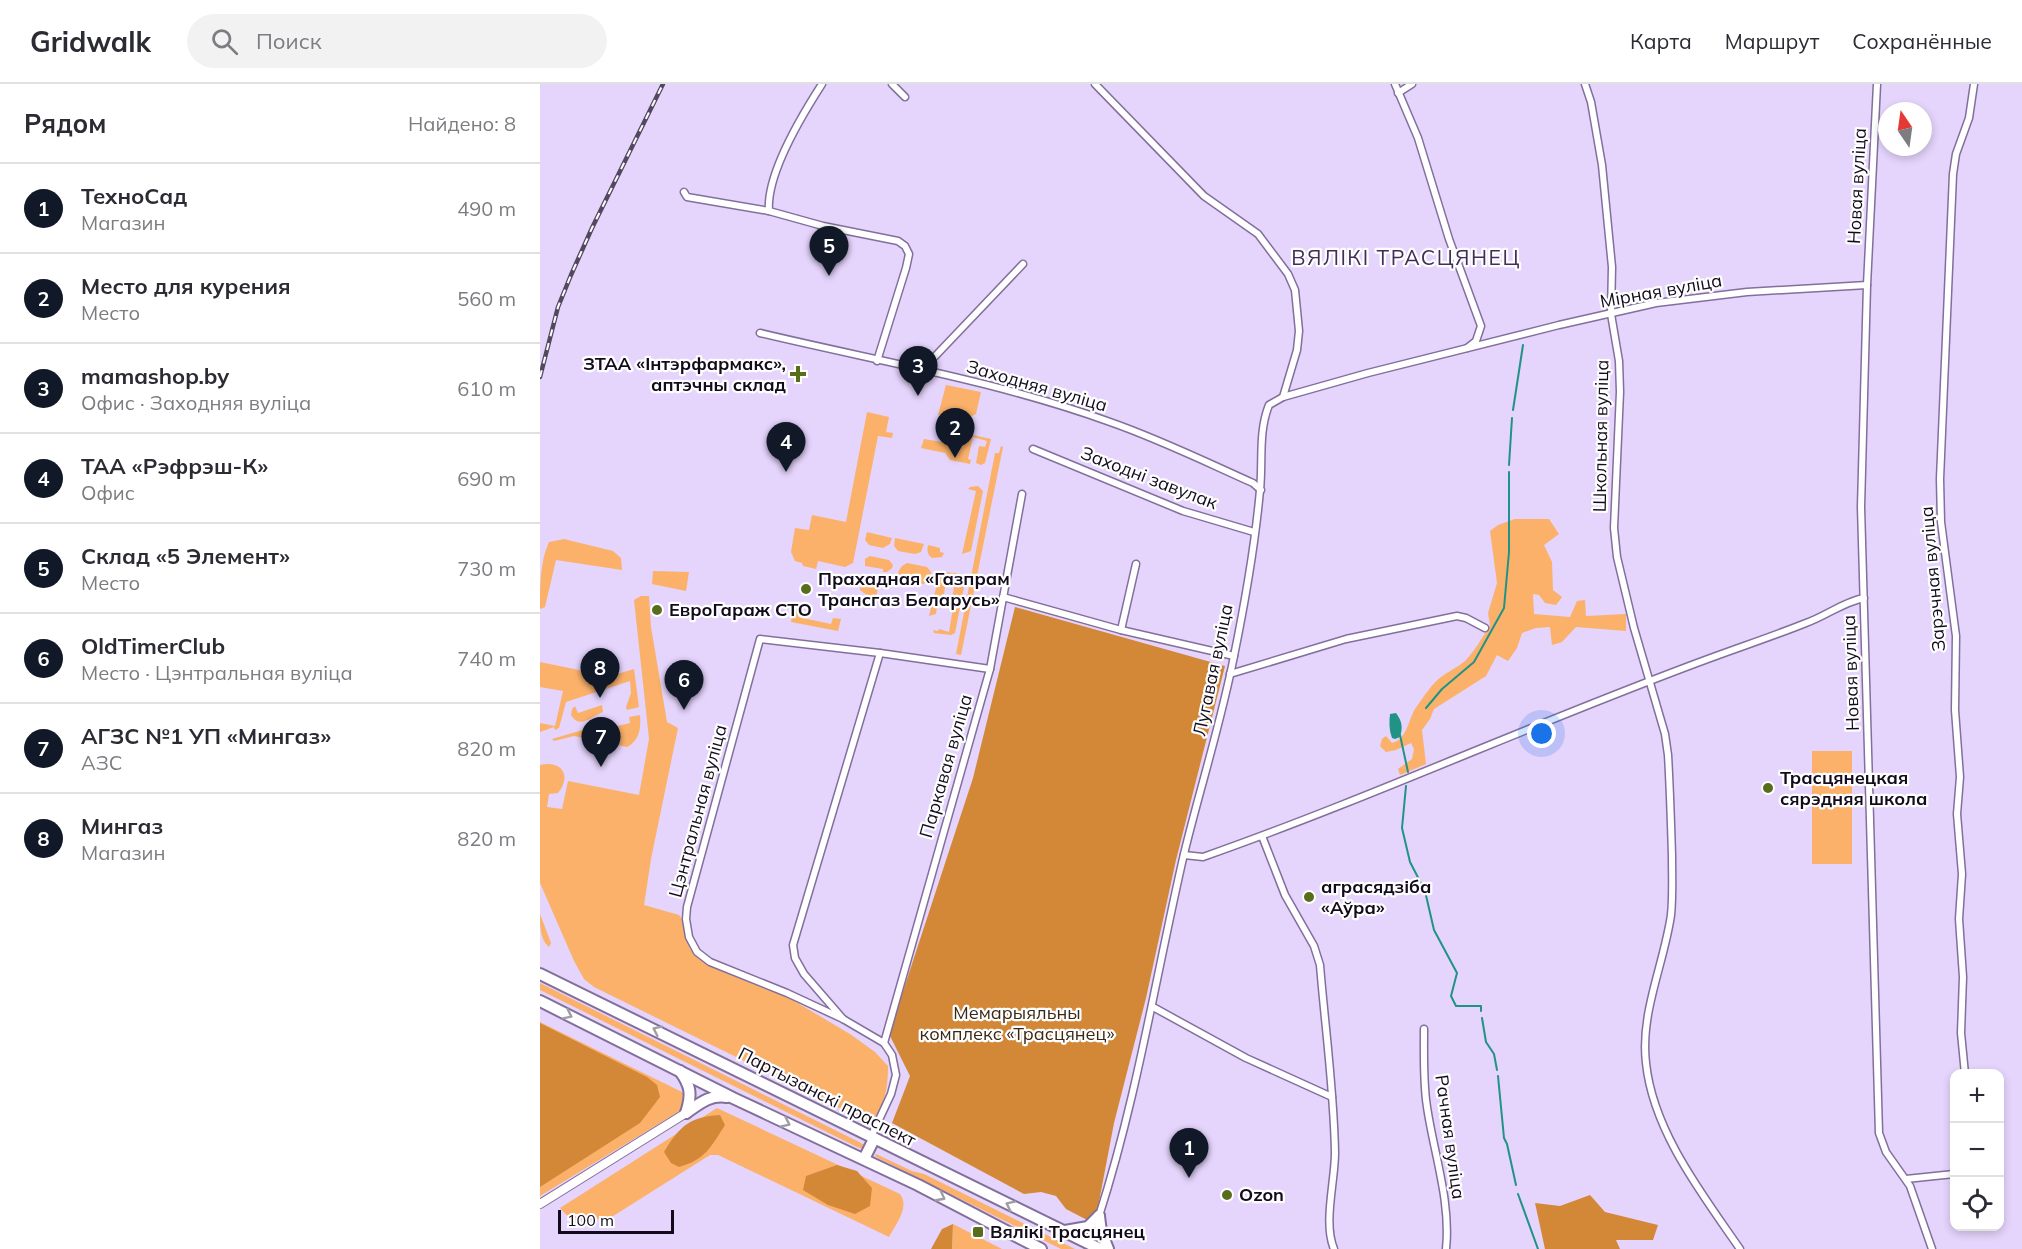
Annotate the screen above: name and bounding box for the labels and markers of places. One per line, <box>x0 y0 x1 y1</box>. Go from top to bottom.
pin: 5 <box>810 226 848 276</box>
pin: 3 <box>898 346 938 396</box>
place label: ЗТАА «Інтэрфармакс», аптэчны склад <box>583 352 787 396</box>
marker: ЗТАА «Інтэрфармакс», аптэчны склад <box>791 367 805 381</box>
pin: 2 <box>936 408 974 458</box>
pin: 4 <box>766 422 806 472</box>
place label: Прахадная «Газпрам Трансгаз Беларусь» <box>818 567 1010 611</box>
marker: Прахадная «Газпрам Трансгаз Беларусь» <box>799 582 813 596</box>
place label: ЕвроГараж СТО <box>669 598 812 621</box>
marker: ЕвроГараж СТО <box>650 603 664 617</box>
pin: 8 <box>580 648 620 698</box>
pin: 6 <box>664 660 704 710</box>
pin: 7 <box>582 718 620 767</box>
place label: Трасцянецкая сярэдняя школа <box>1780 766 1927 810</box>
marker: Трасцянецкая сярэдняя школа <box>1761 781 1775 795</box>
place label: аграсядзіба «Аўра» <box>1321 875 1431 919</box>
marker: аграсядзіба «Аўра» <box>1302 890 1316 904</box>
pin: 1 <box>1170 1128 1208 1178</box>
place label: Ozon <box>1239 1183 1284 1206</box>
marker: Ozon <box>1220 1188 1234 1202</box>
place label: Вялікі Трасцянец <box>990 1220 1146 1243</box>
marker: Вялікі Трасцянец <box>971 1225 985 1239</box>

